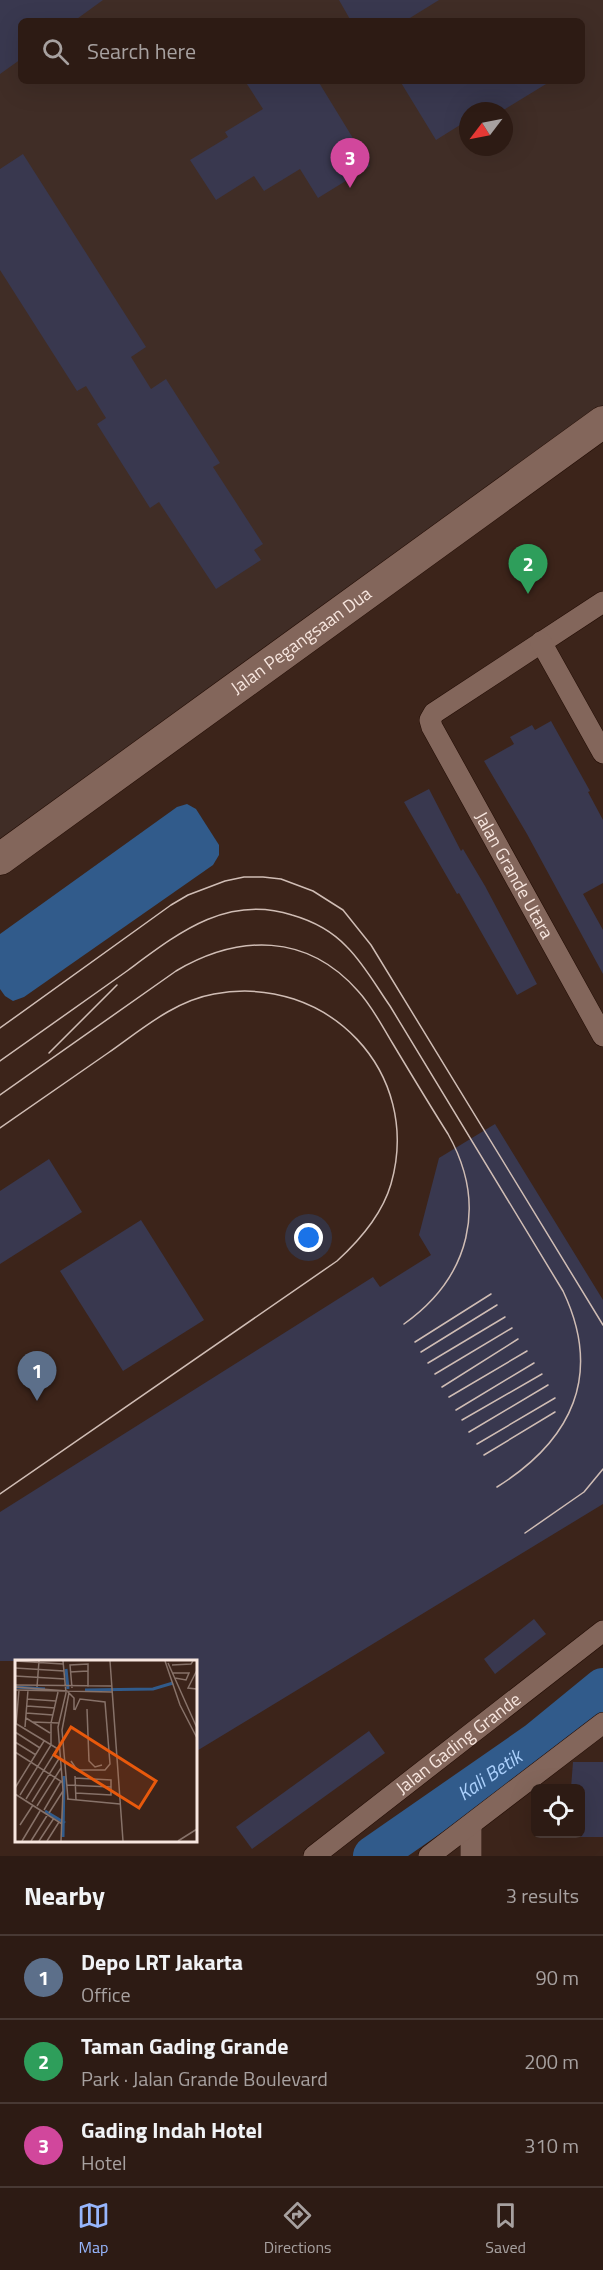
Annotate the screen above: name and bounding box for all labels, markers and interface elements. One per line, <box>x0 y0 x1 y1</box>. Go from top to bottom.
search box <box>18 18 585 84</box>
text: Search here <box>87 34 196 68</box>
icon: search <box>39 35 72 68</box>
north arrow <box>459 102 513 156</box>
pin: 3 <box>330 138 370 188</box>
pin: 2 <box>508 544 548 594</box>
street label: Jalan Pegangsaan Dua <box>225 580 377 701</box>
street label: Jalan Grande Utara <box>468 806 561 944</box>
your location <box>294 1223 323 1252</box>
pin: 1 <box>18 1352 57 1401</box>
inset map <box>15 1660 196 1841</box>
street label: Jalan Gading Grande <box>390 1686 526 1801</box>
water label: Kali Betik <box>450 1740 530 1808</box>
map controls <box>531 1784 585 1838</box>
button: locate <box>531 1784 585 1838</box>
text: Nearby <box>24 1876 105 1915</box>
text: 3 results <box>506 1880 579 1911</box>
text: Depo LRT Jakarta <box>81 1945 243 1979</box>
text: 1 <box>38 1962 49 1993</box>
text: 90 m <box>535 1962 579 1993</box>
text: Office <box>81 1979 131 2010</box>
text: Taman Gading Grande <box>81 2029 288 2063</box>
text: 2 <box>38 2046 49 2077</box>
text: 200 m <box>524 2046 579 2077</box>
text: Park · Jalan Grande Boulevard <box>81 2063 328 2094</box>
text: Gading Indah Hotel <box>81 2113 263 2147</box>
text: 3 <box>38 2130 49 2161</box>
text: 310 m <box>524 2130 579 2161</box>
text: Hotel <box>81 2147 127 2178</box>
tab: Map <box>77 2199 110 2259</box>
tab: Directions <box>264 2199 332 2259</box>
tab: Saved <box>485 2199 526 2259</box>

